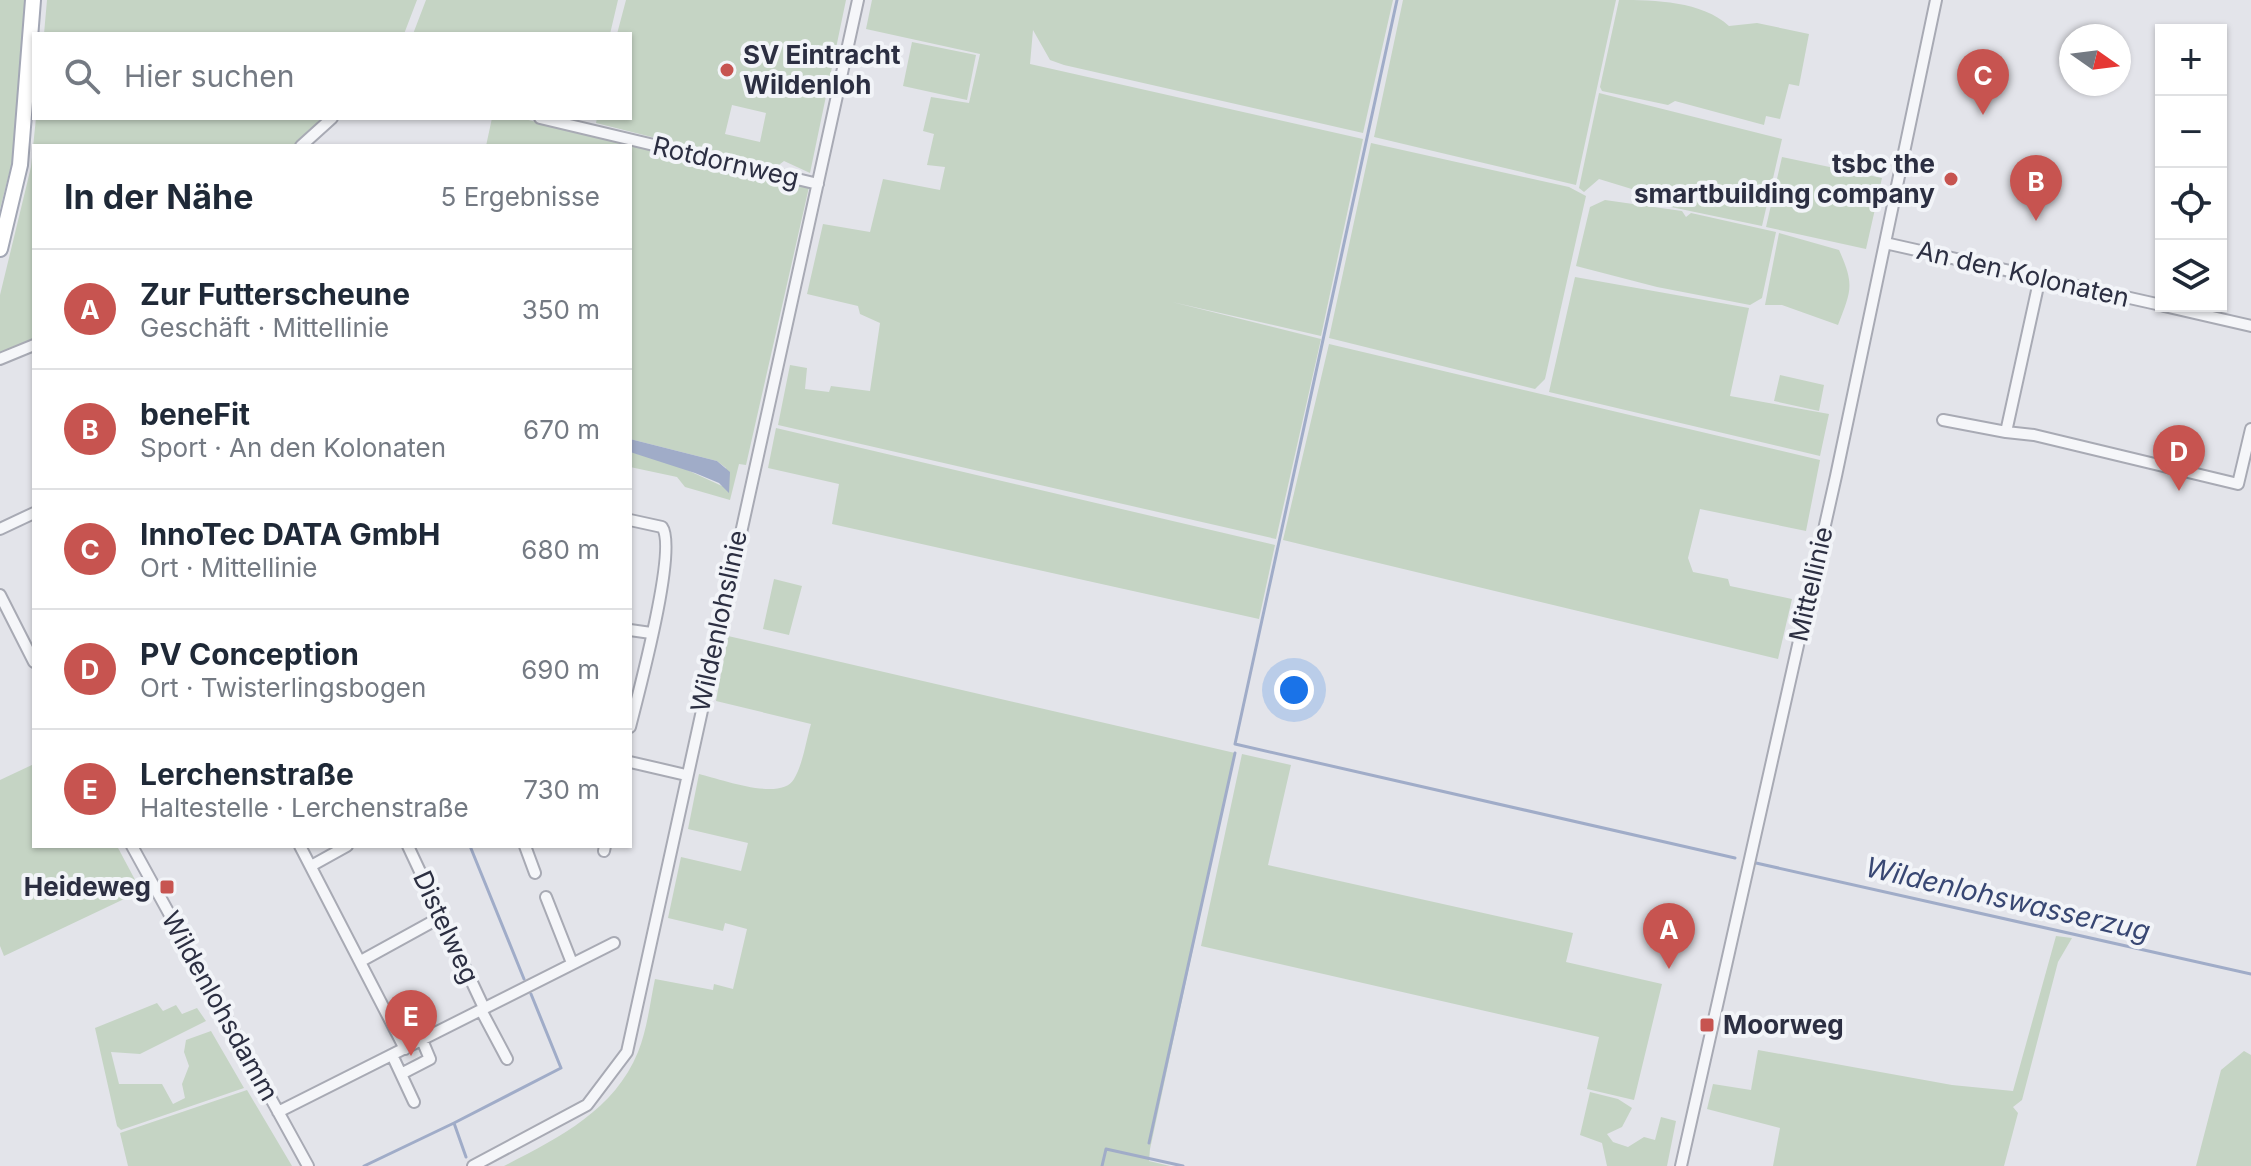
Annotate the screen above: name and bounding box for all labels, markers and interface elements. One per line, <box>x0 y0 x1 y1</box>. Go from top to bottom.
north arrow <box>2059 24 2131 96</box>
map controls <box>2155 24 2227 312</box>
button: + <box>2155 24 2227 96</box>
search box <box>32 32 632 120</box>
place label: SV Eintracht Wildenloh <box>743 39 901 100</box>
pin: C <box>1957 49 2009 115</box>
icon: search <box>60 54 104 98</box>
text: Hier suchen <box>124 58 294 94</box>
marker: SV Eintracht Wildenloh <box>718 61 736 79</box>
button: − <box>2155 96 2227 168</box>
street label: Rotdornweg <box>650 130 802 193</box>
place label: tsbc the smartbuilding company <box>1634 148 1935 209</box>
pin: B <box>2010 155 2062 221</box>
button: locate <box>2155 168 2227 240</box>
marker: tsbc the smartbuilding company <box>1942 170 1960 188</box>
text: In der Nähe <box>64 176 253 217</box>
text: 5 Ergebnisse <box>441 181 600 212</box>
street label: An den Kolonaten <box>1914 234 2132 313</box>
button: layers <box>2155 240 2227 312</box>
text: Zur Futterscheune <box>140 276 410 312</box>
text: A <box>80 294 100 325</box>
text: 350 m <box>522 294 600 325</box>
text: Geschäft · Mittellinie <box>140 312 389 343</box>
text: beneFit <box>140 396 250 432</box>
text: B <box>81 414 99 445</box>
text: 670 m <box>523 414 600 445</box>
pin: D <box>2153 425 2205 491</box>
text: Sport · An den Kolonaten <box>140 432 446 463</box>
text: InnoTec DATA GmbH <box>140 516 440 552</box>
street label: Mittellinie <box>1782 524 1839 644</box>
street label: Wildenlohslinie <box>684 527 753 715</box>
text: C <box>80 534 100 565</box>
text: 680 m <box>521 534 600 565</box>
text: Ort · Mittellinie <box>140 552 317 583</box>
text: PV Conception <box>140 636 359 672</box>
text: D <box>81 654 99 685</box>
text: 690 m <box>521 654 600 685</box>
your location <box>1274 670 1314 710</box>
text: Ort · Twisterlingsbogen <box>140 672 426 703</box>
text: Lerchenstraße <box>140 756 354 792</box>
text: E <box>82 774 98 805</box>
text: 730 m <box>523 774 600 805</box>
text: Haltestelle · Lerchenstraße <box>140 792 469 823</box>
water label: Wildenlohswasserzug <box>1862 850 2154 948</box>
street label: Distelweg <box>407 866 486 988</box>
place label: Heideweg <box>24 871 151 902</box>
marker: Heideweg <box>158 878 176 896</box>
pin: A <box>1643 903 1695 969</box>
street label: Wildenlohsdamm <box>156 906 285 1106</box>
pin: E <box>385 990 437 1056</box>
place label: Moorweg <box>1723 1009 1844 1040</box>
marker: Moorweg <box>1698 1016 1716 1034</box>

